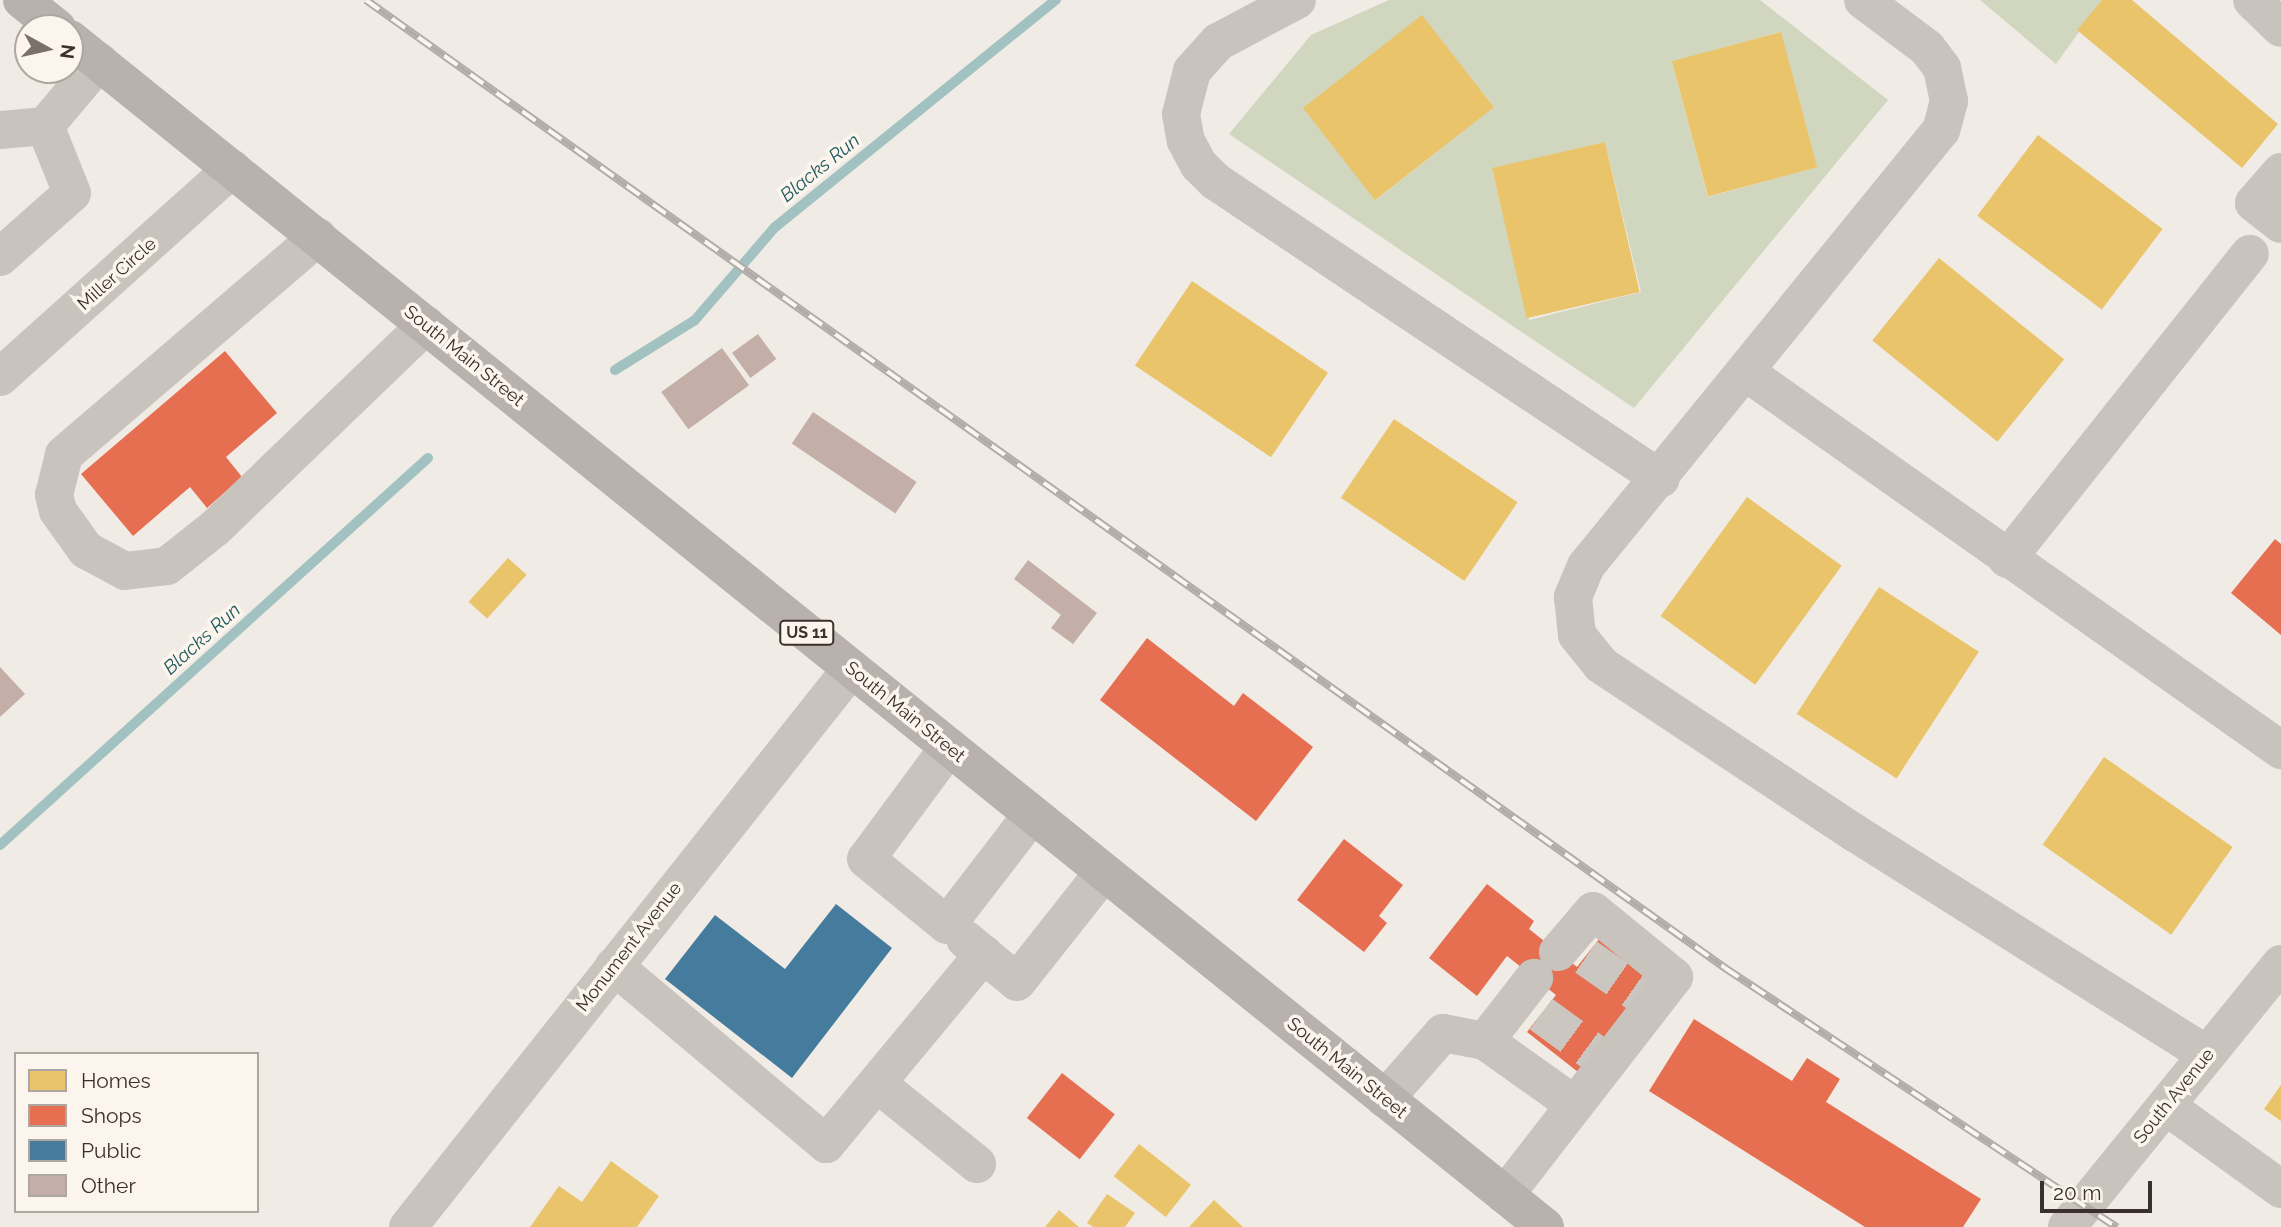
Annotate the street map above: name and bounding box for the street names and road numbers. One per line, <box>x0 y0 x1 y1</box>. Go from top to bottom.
street label: Miller Circle <box>73 233 161 315</box>
street label: South Main Street <box>400 301 528 411</box>
road number: US 11 <box>779 620 835 646</box>
street label: South Main Street <box>841 657 969 767</box>
street label: Monument Avenue <box>572 878 686 1016</box>
street label: South Main Street <box>1283 1013 1411 1123</box>
street label: South Avenue <box>2129 1044 2219 1148</box>

